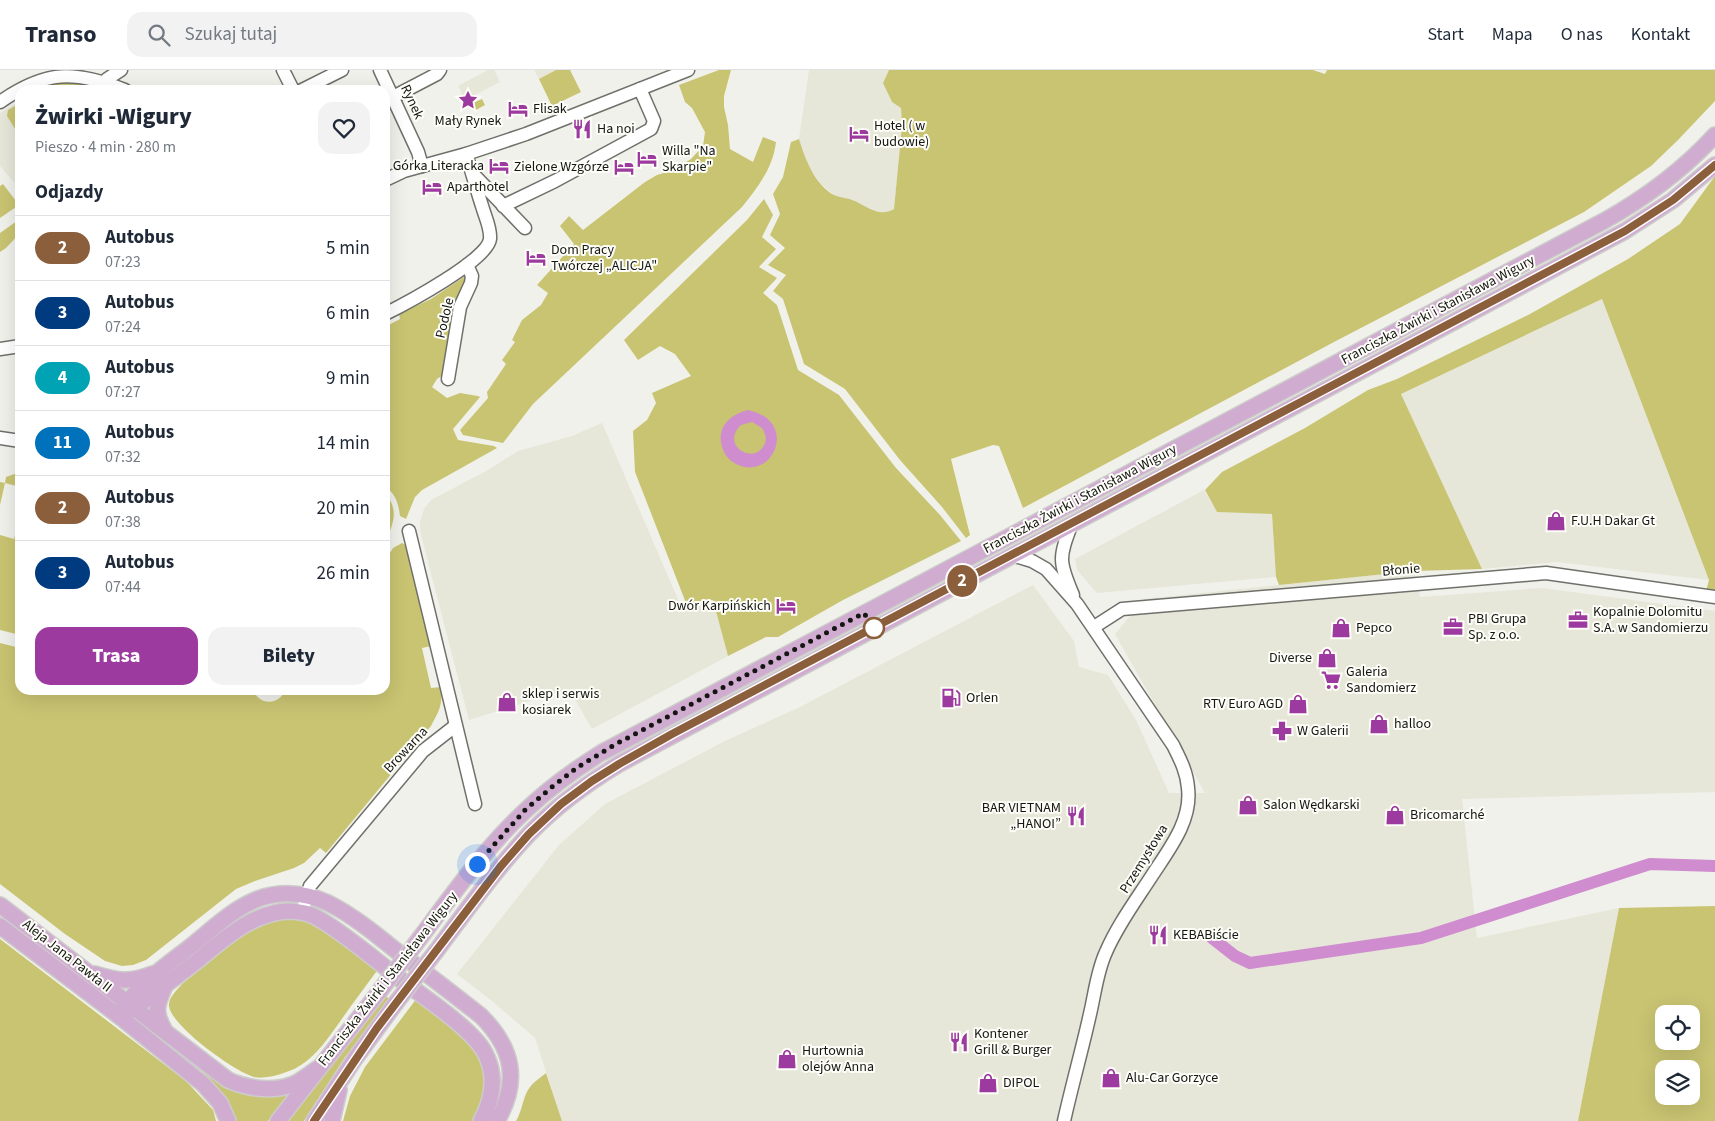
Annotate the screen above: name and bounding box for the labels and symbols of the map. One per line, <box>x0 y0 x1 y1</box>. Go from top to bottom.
street label: Rynek <box>395 81 429 123</box>
place icon: Mały Rynek <box>457 89 479 111</box>
hotel icon: Flisak <box>507 98 529 120</box>
place label: Flisak <box>533 99 567 119</box>
place label: Mały Rynek <box>435 111 501 131</box>
place label: Hotel ( w budowie) <box>874 116 929 152</box>
restaurant icon: Ha noi <box>571 118 593 140</box>
place label: Ha noi <box>597 119 635 139</box>
hotel icon: Hotel ( w budowie) <box>848 123 870 145</box>
place label: Willa "Na Skarpie" <box>662 141 716 177</box>
hotel icon: Willa "Na Skarpie" <box>636 148 658 170</box>
hotel icon: Górka Literacka <box>488 155 510 177</box>
place label: Górka Literacka <box>393 156 484 176</box>
hotel icon: Zielone Wzgórze <box>613 156 635 178</box>
place label: Zielone Wzgórze <box>514 157 609 177</box>
hotel icon: Aparthotel <box>421 176 443 198</box>
place label: Aparthotel <box>447 177 509 197</box>
place label: Dom Pracy Twórczej „ALICJA" <box>551 240 657 276</box>
hotel icon: Dom Pracy Twórczej „ALICJA" <box>525 247 547 269</box>
street label: Franciszka Żwirki i Stanisława Wigury <box>1338 250 1539 370</box>
street label: Podole <box>431 296 459 340</box>
street label: Franciszka Żwirki i Stanisława Wigury <box>980 439 1181 559</box>
shop icon: F.U.H Dakar Gt <box>1545 510 1567 532</box>
place label: F.U.H Dakar Gt <box>1571 511 1655 531</box>
street label: Błonie <box>1381 558 1421 582</box>
line badge: 2 <box>946 565 978 597</box>
hotel icon: Dwór Karpińskich <box>775 595 797 617</box>
place label: Dwór Karpińskich <box>668 596 771 616</box>
place label: Kopalnie Dolomitu S.A. w Sandomierzu <box>1593 602 1709 638</box>
place label: PBI Grupa Sp. z o.o. <box>1468 609 1526 645</box>
office icon: Kopalnie Dolomitu S.A. w Sandomierzu <box>1567 609 1589 631</box>
office icon: PBI Grupa Sp. z o.o. <box>1442 616 1464 638</box>
unlabelled marker <box>863 617 885 639</box>
shop icon: Pepco <box>1330 617 1352 639</box>
place label: Pepco <box>1356 618 1392 638</box>
shop icon: Diverse <box>1316 647 1338 669</box>
place label: Diverse <box>1269 648 1312 668</box>
place label: Galeria Sandomierz <box>1346 662 1416 698</box>
supermarket icon: Galeria Sandomierz <box>1320 669 1342 691</box>
place label: sklep i serwis kosiarek <box>522 684 600 720</box>
fuel station icon: Orlen <box>940 687 962 709</box>
place label: Orlen <box>966 688 998 708</box>
shop icon: sklep i serwis kosiarek <box>496 691 518 713</box>
shop icon: RTV Euro AGD <box>1287 693 1309 715</box>
place label: RTV Euro AGD <box>1203 694 1283 714</box>
shop icon: halloo <box>1368 713 1390 735</box>
place label: halloo <box>1394 714 1431 734</box>
pharmacy icon: W Galerii <box>1271 720 1293 742</box>
place label: W Galerii <box>1297 721 1349 741</box>
street label: Browarna <box>379 722 433 778</box>
shop icon: Salon Wędkarski <box>1237 794 1259 816</box>
place label: Salon Wędkarski <box>1263 795 1360 815</box>
place label: BAR VIETNAM „HANOI” <box>982 798 1061 834</box>
shop icon: Bricomarché <box>1384 804 1406 826</box>
restaurant icon: BAR VIETNAM „HANOI” <box>1065 805 1087 827</box>
place label: Bricomarché <box>1410 805 1485 825</box>
street label: Przemysłowa <box>1115 821 1173 897</box>
your location <box>465 852 490 877</box>
street label: Franciszka Żwirki i Stanisława Wigury <box>313 887 463 1071</box>
street label: Aleja Jana Pawła II <box>18 915 116 997</box>
restaurant icon: KEBABiście <box>1147 924 1169 946</box>
place label: KEBABiście <box>1173 925 1239 945</box>
place label: Kontener Grill & Burger <box>974 1024 1052 1060</box>
restaurant icon: Kontener Grill & Burger <box>948 1031 970 1053</box>
place label: Hurtownia olejów Anna <box>802 1041 874 1077</box>
shop icon: Hurtownia olejów Anna <box>776 1048 798 1070</box>
shop icon: Alu-Car Gorzyce <box>1100 1067 1122 1089</box>
place label: Alu-Car Gorzyce <box>1126 1068 1218 1088</box>
shop icon: DIPOL <box>977 1072 999 1094</box>
place label: DIPOL <box>1003 1073 1040 1093</box>

